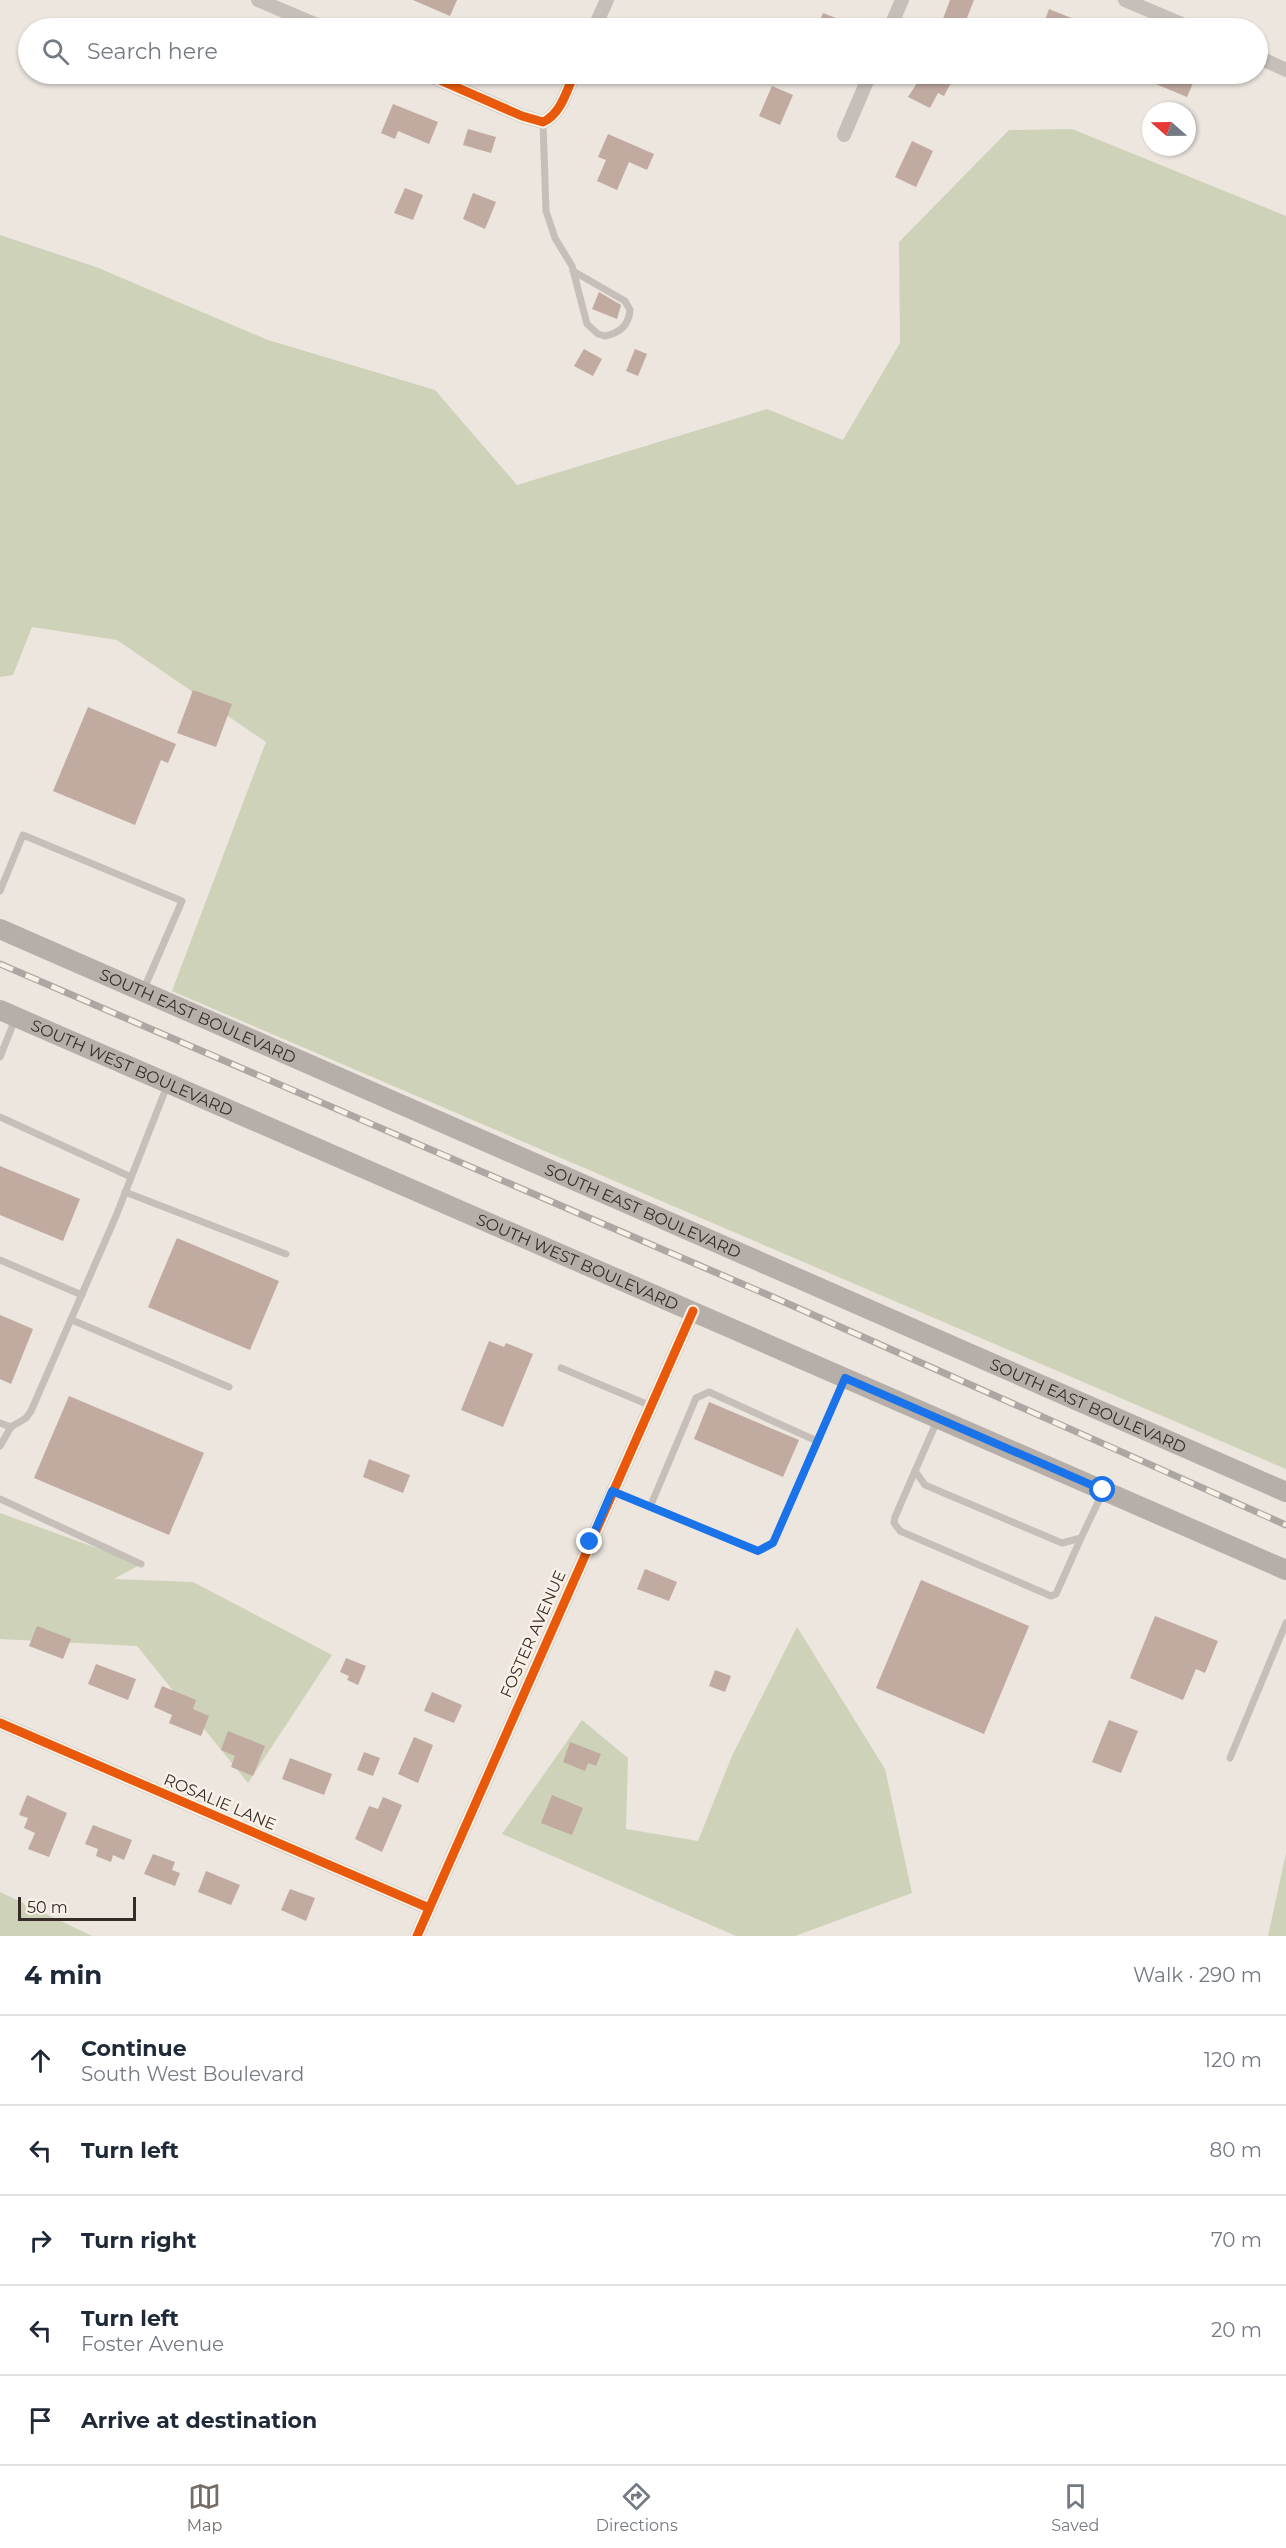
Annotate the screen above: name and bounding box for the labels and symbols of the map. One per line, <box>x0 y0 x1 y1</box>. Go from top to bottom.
north arrow <box>1142 102 1196 156</box>
street label: SOUTH EAST BOULEVARD <box>97 964 299 1067</box>
street label: SOUTH WEST BOULEVARD <box>28 1015 236 1120</box>
street label: SOUTH EAST BOULEVARD <box>542 1159 744 1262</box>
street label: SOUTH WEST BOULEVARD <box>474 1209 682 1314</box>
street label: SOUTH EAST BOULEVARD <box>987 1354 1189 1457</box>
route start <box>1089 1476 1115 1502</box>
route end <box>576 1528 602 1554</box>
street label: FOSTER AVENUE <box>496 1567 570 1701</box>
street label: ROSALIE LANE <box>161 1770 279 1834</box>
scale bar <box>18 1894 136 1922</box>

